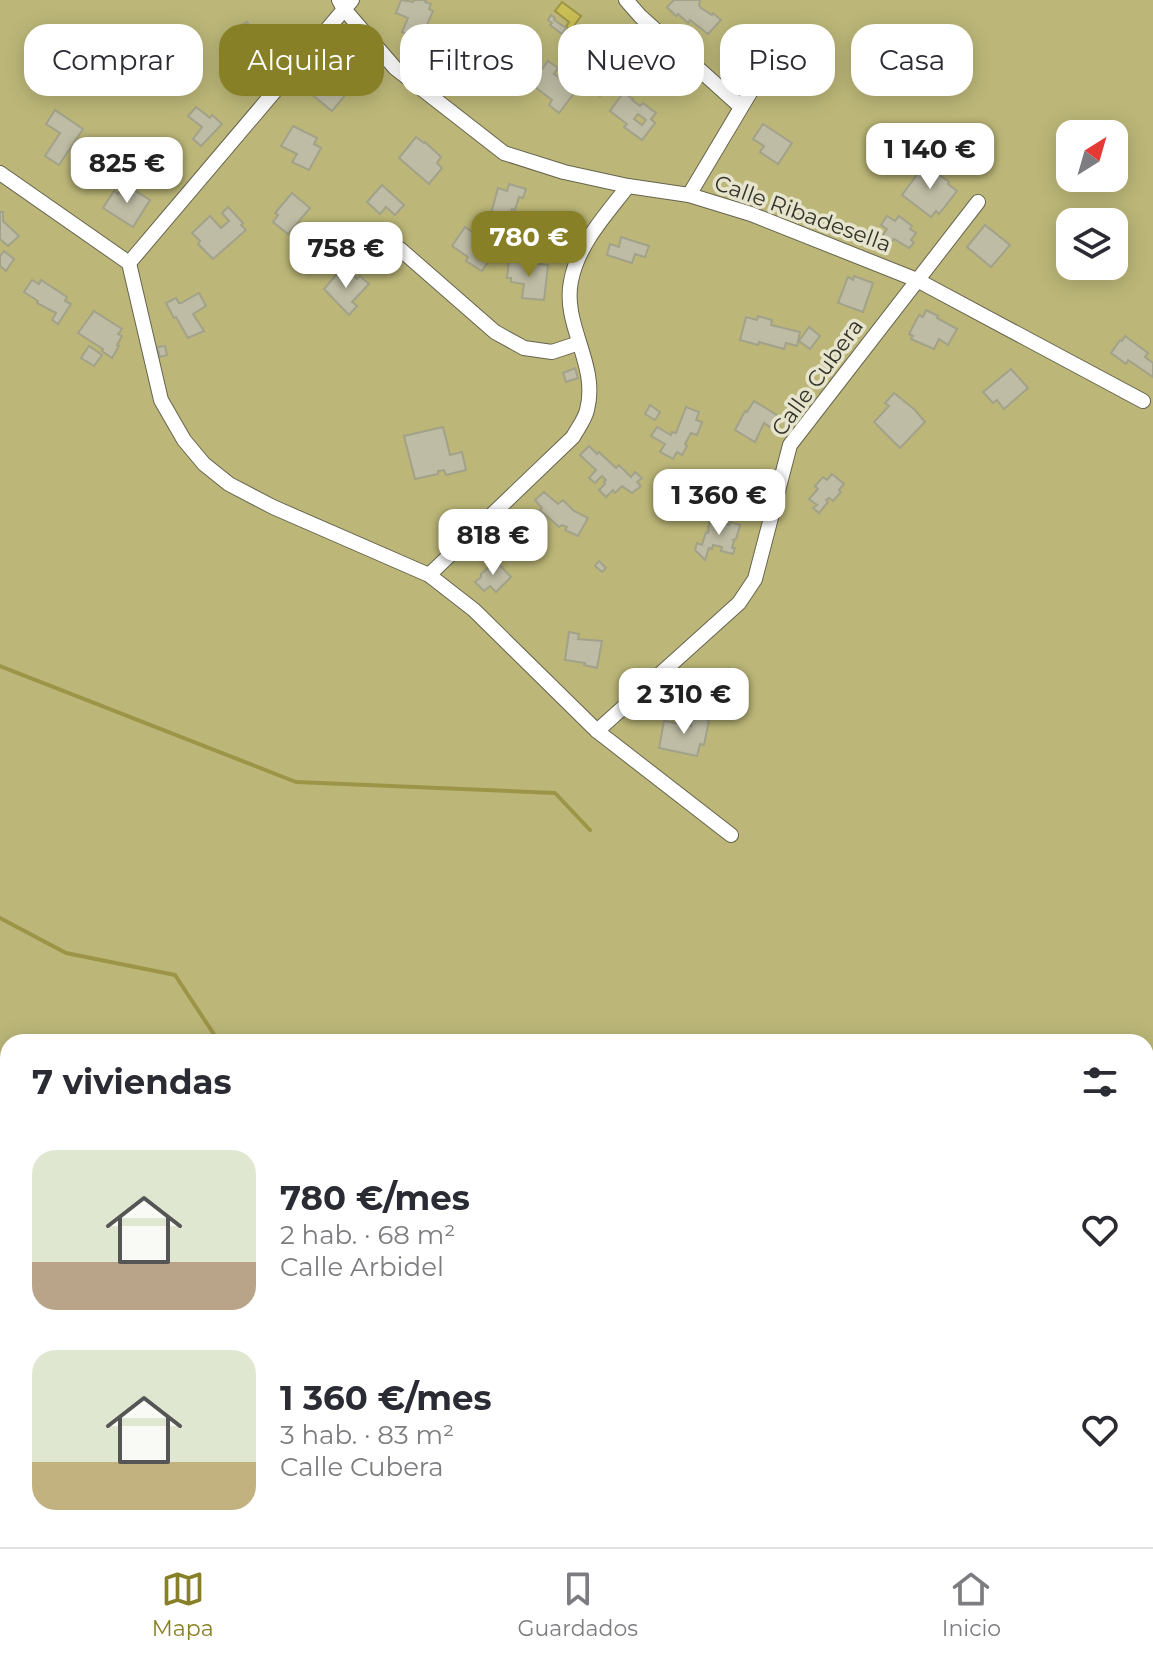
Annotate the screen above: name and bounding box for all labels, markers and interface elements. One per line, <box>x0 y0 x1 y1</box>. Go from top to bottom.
chip: Comprar <box>24 24 203 96</box>
chip: Alquilar <box>219 24 384 96</box>
chip: Filtros <box>400 24 542 96</box>
chip: Nuevo <box>558 24 704 96</box>
chip: Piso <box>720 24 835 96</box>
chip: Casa <box>851 24 973 96</box>
north arrow <box>1056 120 1128 192</box>
map controls <box>1056 120 1128 280</box>
pin: 1 140 € <box>856 123 1004 191</box>
text: 1 140 € <box>884 133 976 165</box>
pin: 825 € <box>71 137 183 205</box>
text: 825 € <box>89 147 165 179</box>
street label: Calle Ribadesella <box>711 169 895 258</box>
button: layers <box>1056 208 1128 280</box>
pin: 780 € <box>473 211 585 279</box>
text: 780 € <box>490 221 568 253</box>
pin: 758 € <box>290 222 402 290</box>
text: 758 € <box>308 232 384 264</box>
street label: Calle Cubera <box>766 313 869 441</box>
pin: 1 360 € <box>645 469 793 537</box>
text: 1 360 € <box>671 479 767 511</box>
pin: 818 € <box>437 509 549 577</box>
text: 818 € <box>457 519 529 551</box>
pin: 2 310 € <box>610 668 758 736</box>
text: 2 310 € <box>637 678 731 710</box>
icon: filters <box>1078 1060 1122 1104</box>
text: 7 viviendas <box>32 1061 231 1103</box>
text: 780 €/mes <box>280 1177 470 1219</box>
icon: home <box>96 1182 192 1278</box>
icon: heart <box>1078 1208 1122 1252</box>
text: 2 hab. · 68 m² <box>280 1219 455 1251</box>
text: Calle Arbidel <box>280 1251 444 1283</box>
text: 1 360 €/mes <box>280 1377 492 1419</box>
icon: home <box>96 1382 192 1478</box>
icon: heart <box>1078 1408 1122 1452</box>
text: 3 hab. · 83 m² <box>280 1419 454 1451</box>
text: Calle Cubera <box>280 1451 444 1483</box>
tab: Mapa <box>152 1567 214 1642</box>
tab: Guardados <box>517 1567 638 1642</box>
tab: Inicio <box>942 1567 1001 1642</box>

